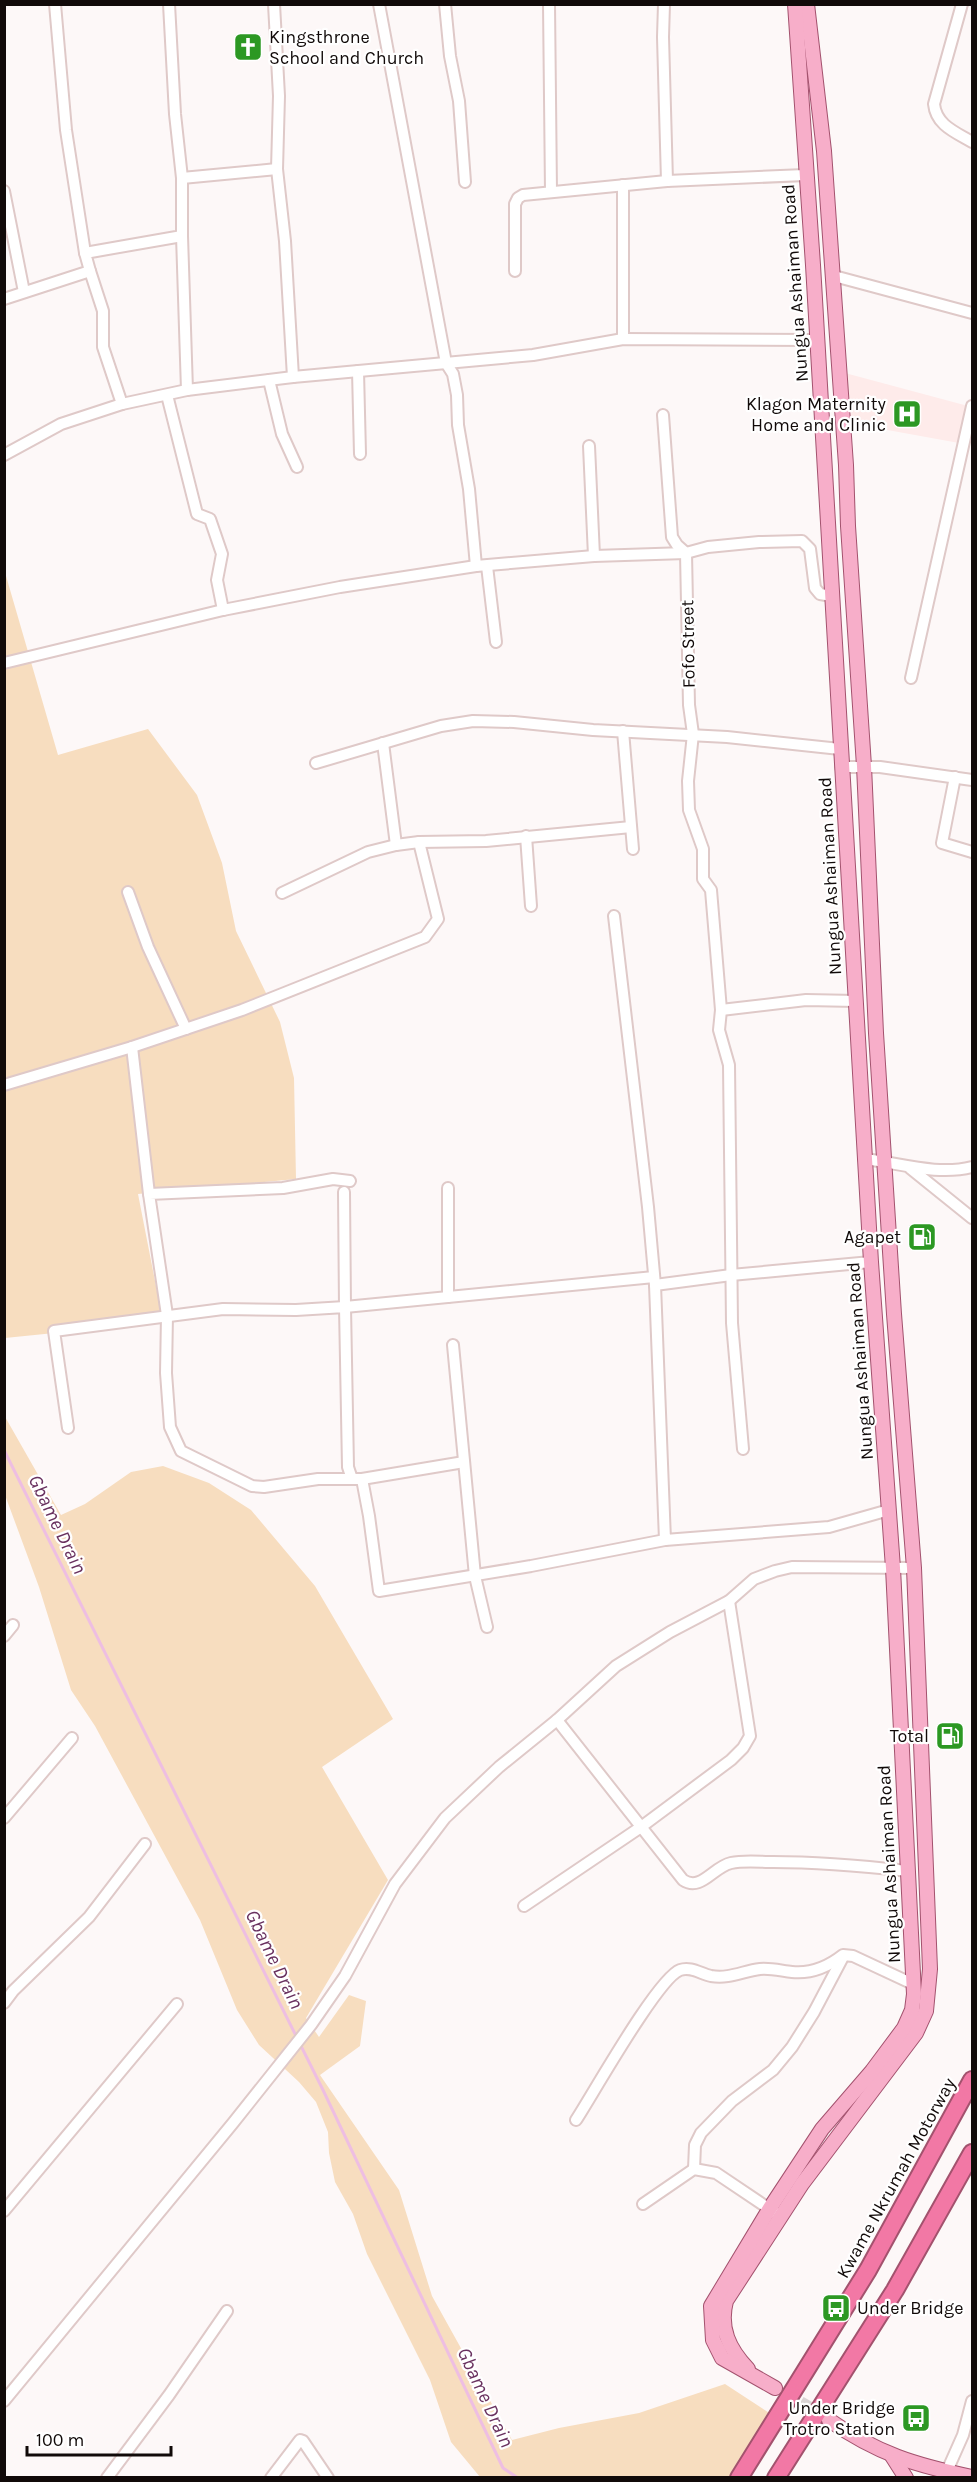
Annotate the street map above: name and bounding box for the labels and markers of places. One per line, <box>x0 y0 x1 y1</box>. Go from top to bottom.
place label: Kingsthrone School and Church <box>269 26 424 69</box>
church icon: Kingsthrone School and Church <box>232 31 264 63</box>
place label: Klagon Maternity Home and Clinic <box>746 393 887 436</box>
hospital icon: Klagon Maternity Home and Clinic <box>891 398 923 430</box>
fuel station icon: Agapet <box>906 1221 938 1253</box>
place label: Agapet <box>844 1226 901 1248</box>
fuel station icon: Total <box>934 1720 966 1752</box>
place label: Total <box>890 1725 929 1747</box>
bus stop icon: Under Bridge <box>820 2292 852 2324</box>
place label: Under Bridge <box>857 2297 963 2319</box>
place label: Under Bridge Trotro Station <box>783 2397 895 2440</box>
bus stop icon: Under Bridge Trotro Station <box>900 2402 932 2434</box>

